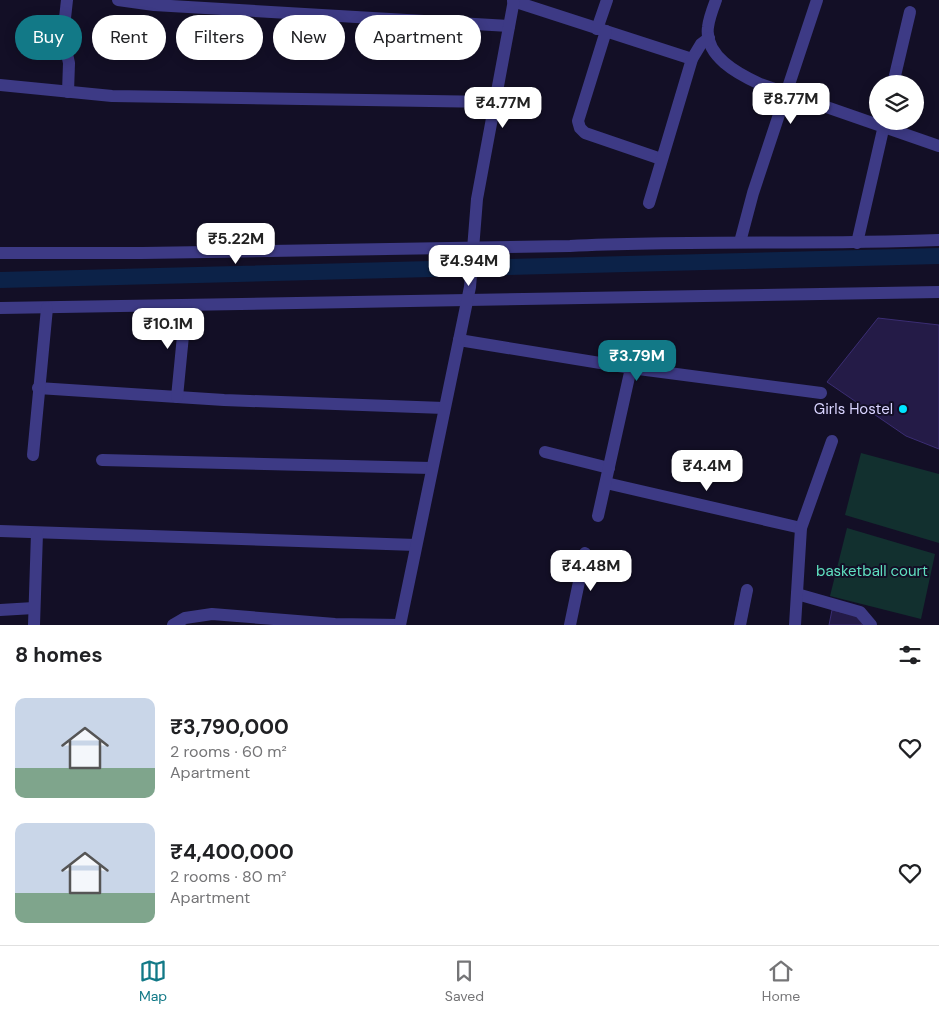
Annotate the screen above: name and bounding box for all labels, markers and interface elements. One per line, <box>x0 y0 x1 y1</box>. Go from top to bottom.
chip: Buy <box>15 15 82 60</box>
chip: Rent <box>92 15 166 60</box>
chip: Filters <box>176 15 263 60</box>
chip: New <box>273 15 345 60</box>
chip: Apartment <box>355 15 481 60</box>
map controls <box>869 75 924 130</box>
button: layers <box>869 75 924 130</box>
pin: ₹8.77M <box>750 82 832 125</box>
pin: ₹4.77M <box>462 86 544 129</box>
text: ₹8.77M <box>764 88 818 109</box>
text: ₹4.77M <box>475 92 531 113</box>
pin: ₹5.22M <box>195 222 277 265</box>
text: ₹5.22M <box>208 228 264 249</box>
pin: ₹4.94M <box>428 244 510 287</box>
text: ₹4.94M <box>440 250 498 271</box>
pin: ₹10.1M <box>127 308 209 350</box>
text: ₹10.1M <box>143 313 193 334</box>
pin: ₹3.79M <box>596 340 678 382</box>
text: ₹3.79M <box>609 345 665 366</box>
place label: Girls Hostel <box>814 399 893 419</box>
marker: Girls Hostel <box>897 403 909 415</box>
pin: ₹4.4M <box>672 450 742 492</box>
text: ₹4.4M <box>683 455 731 476</box>
pin: ₹4.48M <box>550 550 632 592</box>
text: ₹4.48M <box>562 555 620 576</box>
park label: basketball court <box>816 561 928 581</box>
text: 8 homes <box>15 641 103 669</box>
icon: filters <box>896 641 924 669</box>
text: ₹3,790,000 <box>170 713 289 741</box>
icon: home <box>55 718 115 778</box>
icon: heart <box>896 734 924 762</box>
text: 2 rooms · 60 m² <box>170 741 287 762</box>
text: Apartment <box>170 762 250 783</box>
text: ₹4,400,000 <box>170 838 294 866</box>
icon: home <box>55 843 115 903</box>
icon: heart <box>896 859 924 887</box>
text: 2 rooms · 80 m² <box>170 866 287 887</box>
text: Apartment <box>170 887 250 908</box>
tab: Map <box>139 957 167 1005</box>
tab: Saved <box>445 957 484 1005</box>
tab: Home <box>762 957 800 1005</box>

